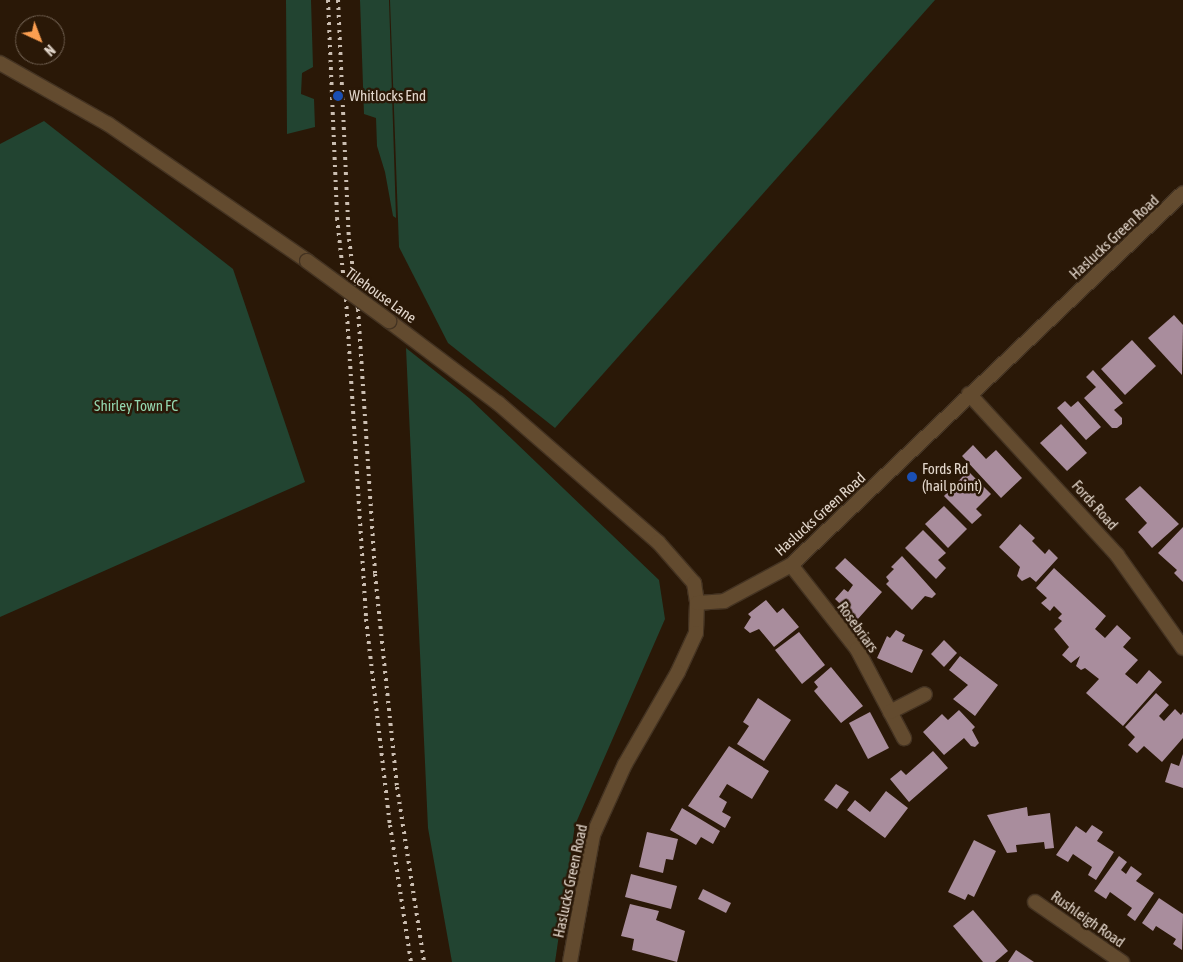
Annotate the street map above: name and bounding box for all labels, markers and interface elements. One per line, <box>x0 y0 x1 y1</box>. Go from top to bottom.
north arrow <box>15 15 65 65</box>
text: N <box>41 42 58 59</box>
place label: Whitlocks End <box>349 87 426 105</box>
marker: Whitlocks End <box>331 89 345 103</box>
street label: Haslucks Green Road <box>1066 191 1162 283</box>
street label: Tilehouse Lane <box>342 263 420 327</box>
park label: Shirley Town FC <box>94 397 178 415</box>
place label: Fords Rd (hail point) <box>922 459 982 494</box>
street label: Haslucks Green Road <box>771 469 869 559</box>
marker: Fords Rd (hail point) <box>906 471 918 483</box>
street label: Fords Road <box>1068 477 1122 533</box>
street label: Rosebriars <box>834 598 882 656</box>
street label: Haslucks Green Road <box>549 823 591 939</box>
street label: Rushleigh Road <box>1048 887 1128 951</box>

